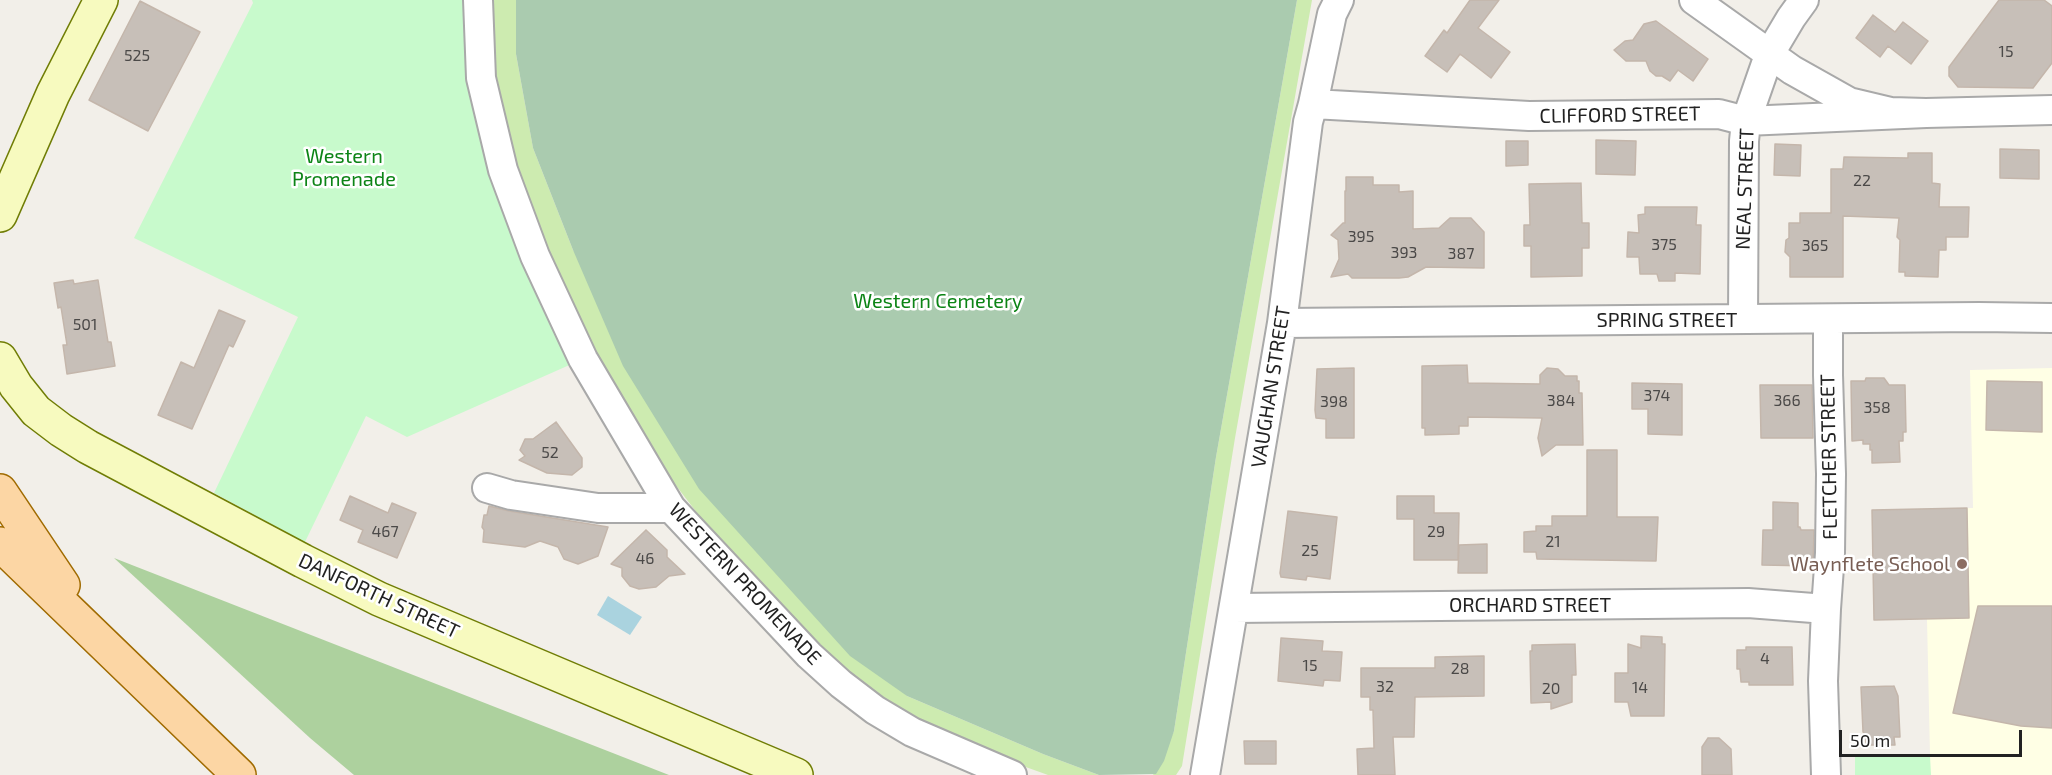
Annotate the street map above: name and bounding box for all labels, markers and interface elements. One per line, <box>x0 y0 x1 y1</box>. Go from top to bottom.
house number: 15 <box>1999 42 2013 62</box>
house number: 525 <box>124 46 150 66</box>
street label: CLIFFORD STREET <box>1539 102 1701 128</box>
street label: NEAL STREET <box>1731 128 1759 250</box>
park label: Western Promenade <box>292 144 396 191</box>
house number: 22 <box>1853 171 1871 191</box>
house number: 395 <box>1348 227 1374 247</box>
house number: 375 <box>1651 235 1677 255</box>
house number: 365 <box>1802 236 1828 256</box>
house number: 393 <box>1391 243 1417 263</box>
house number: 387 <box>1448 244 1474 264</box>
park label: Western Cemetery <box>853 289 1023 313</box>
street label: VAUGHAN STREET <box>1246 304 1296 470</box>
street label: SPRING STREET <box>1597 308 1737 332</box>
house number: 501 <box>73 315 97 335</box>
street label: FLETCHER STREET <box>1816 374 1842 540</box>
house number: 374 <box>1644 386 1670 406</box>
house number: 384 <box>1547 391 1575 411</box>
house number: 366 <box>1773 391 1801 411</box>
house number: 398 <box>1320 392 1348 412</box>
house number: 358 <box>1863 398 1891 418</box>
house number: 52 <box>541 443 559 463</box>
street label: WESTERN PROMENADE <box>664 498 826 670</box>
house number: 467 <box>371 522 399 542</box>
house number: 29 <box>1427 522 1445 542</box>
house number: 21 <box>1545 532 1561 552</box>
house number: 25 <box>1301 541 1319 561</box>
street label: DANFORTH STREET <box>295 548 463 644</box>
house number: 46 <box>636 549 654 569</box>
place label: Waynflete School <box>1790 552 1950 576</box>
marker: Waynflete School <box>1955 557 1969 571</box>
street label: ORCHARD STREET <box>1449 593 1611 617</box>
house number: 4 <box>1760 649 1770 669</box>
house number: 15 <box>1303 656 1317 676</box>
house number: 28 <box>1451 659 1469 679</box>
house number: 32 <box>1376 677 1394 697</box>
house number: 14 <box>1632 678 1648 698</box>
house number: 20 <box>1542 679 1560 699</box>
scale bar <box>1842 718 2025 756</box>
text: 50 m <box>1850 729 1890 751</box>

